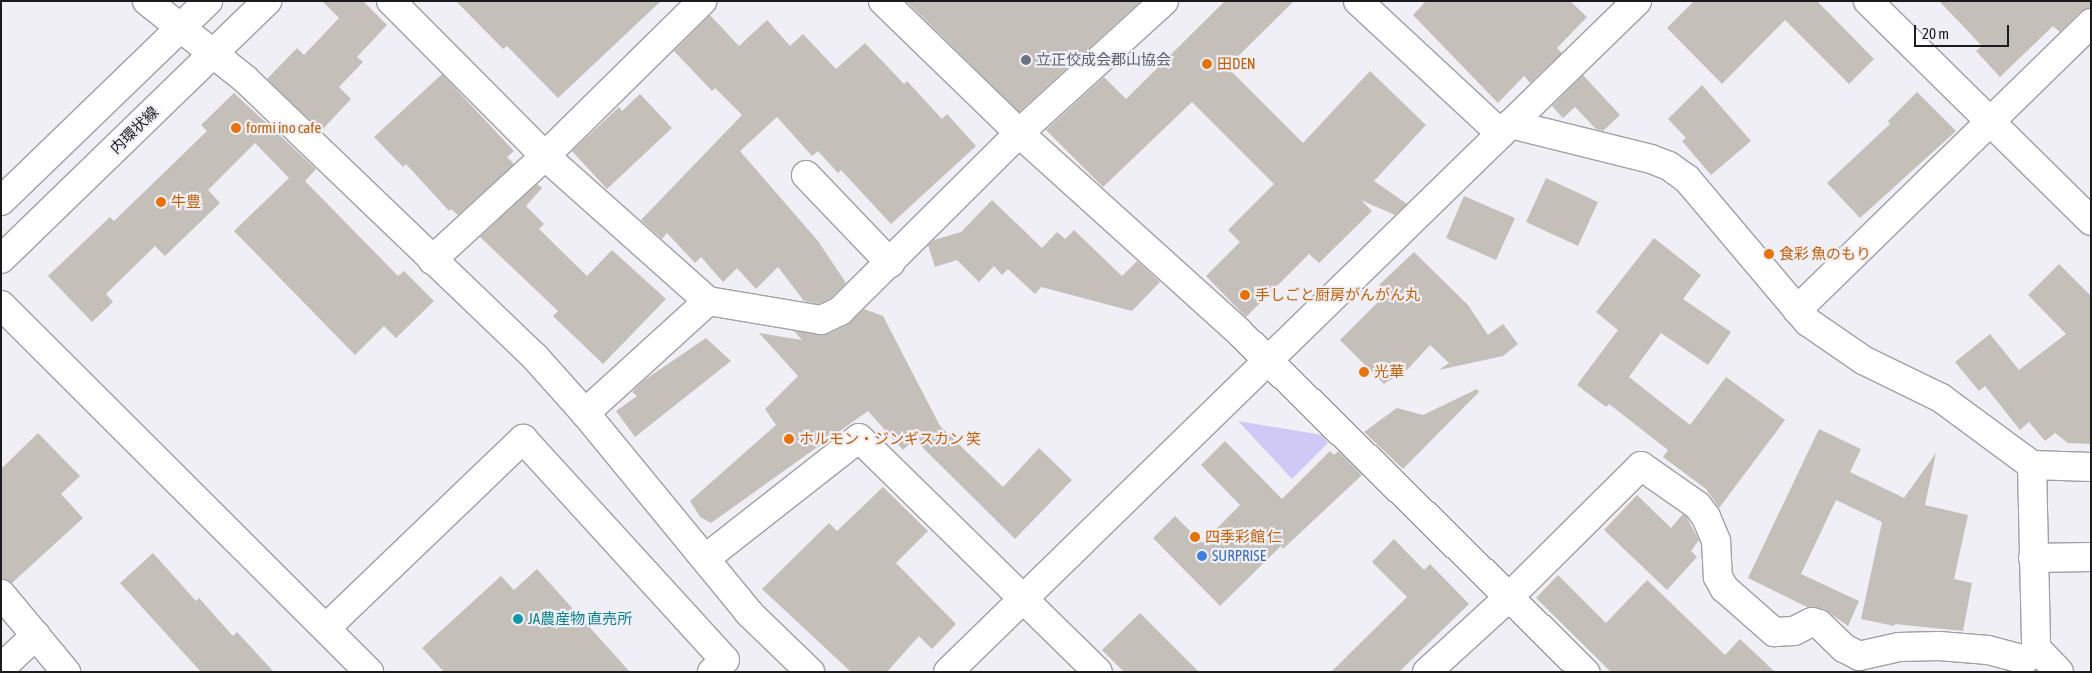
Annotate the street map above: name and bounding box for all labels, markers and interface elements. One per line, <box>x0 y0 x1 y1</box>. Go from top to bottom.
scale bar <box>1917 15 2012 47</box>
text: 20 m <box>1922 25 1949 42</box>
place label: 立正佼成会郡山協会 <box>1036 51 1171 69</box>
marker: 立正佼成会郡山協会 <box>1020 54 1032 66</box>
place label: 田DEN <box>1217 55 1256 73</box>
marker: 田DEN <box>1201 58 1213 70</box>
street label: 内環状線 <box>106 103 162 157</box>
place label: formi ino cafe <box>246 119 321 137</box>
marker: formi ino cafe <box>230 122 242 134</box>
place label: 牛豊 <box>171 193 201 211</box>
marker: 牛豊 <box>155 196 167 208</box>
place label: 食彩 魚のもり <box>1779 245 1871 263</box>
marker: 食彩 魚のもり <box>1763 248 1775 260</box>
place label: 手しごと厨房がんがん丸 <box>1255 286 1420 304</box>
marker: 手しごと厨房がんがん丸 <box>1239 289 1251 301</box>
place label: 光華 <box>1374 363 1404 381</box>
marker: 光華 <box>1358 366 1370 378</box>
place label: ホルモン・ジンギスカン 笑 <box>799 430 981 448</box>
marker: ホルモン・ジンギスカン 笑 <box>783 433 795 445</box>
place label: 四季彩館 仁 <box>1205 528 1282 546</box>
marker: 四季彩館 仁 <box>1189 531 1201 543</box>
place label: SURPRISE <box>1212 547 1266 565</box>
marker: SURPRISE <box>1196 550 1208 562</box>
place label: JA農産物 直売所 <box>528 610 632 628</box>
marker: JA農産物 直売所 <box>512 613 524 625</box>

